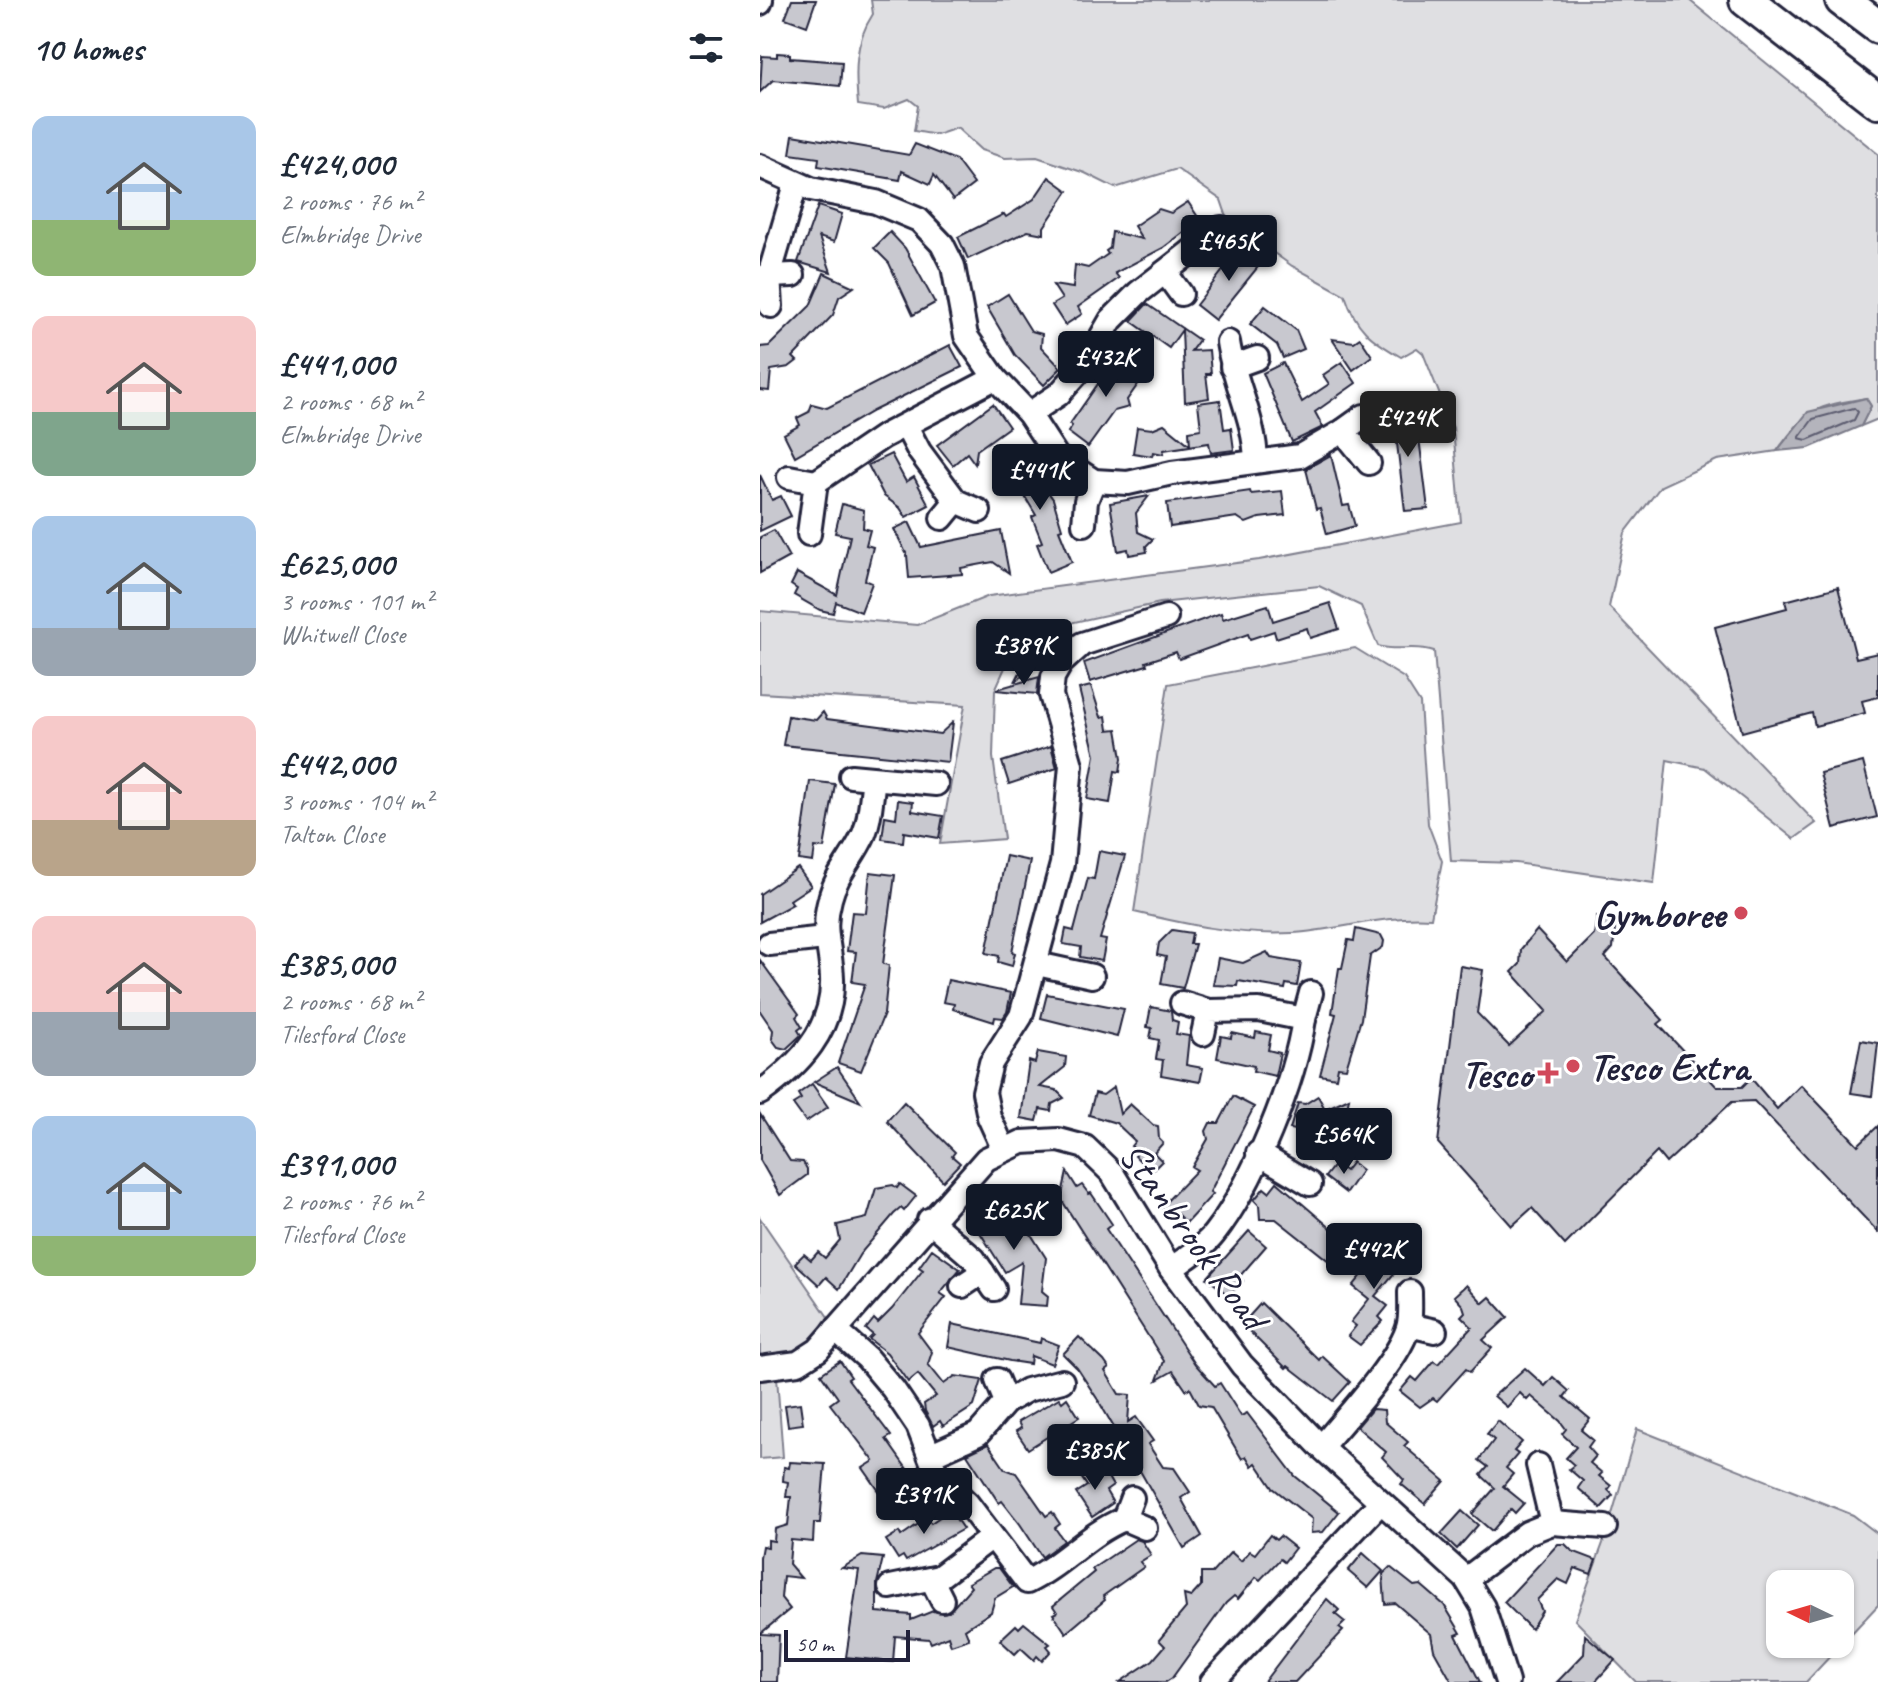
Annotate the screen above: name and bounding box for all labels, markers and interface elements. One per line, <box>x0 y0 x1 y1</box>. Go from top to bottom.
icon: filters <box>684 26 728 70</box>
text: 10 homes <box>32 27 143 70</box>
text: £424,000 <box>280 142 394 185</box>
icon: home <box>96 148 192 244</box>
text: 2 rooms · 76 m² <box>280 185 421 218</box>
pin: £465K <box>1173 215 1285 283</box>
text: Elmbridge Drive <box>280 218 420 251</box>
text: £465K <box>1199 224 1259 257</box>
pin: £432K <box>1050 331 1162 399</box>
text: £432K <box>1076 340 1136 373</box>
text: £441,000 <box>280 342 394 385</box>
icon: home <box>96 348 192 444</box>
text: 2 rooms · 68 m² <box>280 385 421 418</box>
pin: £424K <box>1352 391 1464 459</box>
text: £424K <box>1378 400 1438 433</box>
text: Elmbridge Drive <box>280 418 420 451</box>
pin: £441K <box>984 444 1096 512</box>
text: £441K <box>1010 453 1070 486</box>
text: £625,000 <box>280 542 394 585</box>
icon: home <box>96 548 192 644</box>
text: 3 rooms · 101 m² <box>280 585 432 618</box>
text: Whitwell Close <box>280 618 405 651</box>
pin: £389K <box>968 619 1080 687</box>
text: £389K <box>994 628 1054 661</box>
text: £442,000 <box>280 742 394 785</box>
icon: home <box>96 748 192 844</box>
text: 3 rooms · 104 m² <box>280 785 432 818</box>
text: Talton Close <box>280 818 384 851</box>
place label: Gymboree <box>1594 889 1728 939</box>
marker: Gymboree <box>1732 904 1750 922</box>
text: £385,000 <box>280 942 393 985</box>
icon: home <box>96 948 192 1044</box>
text: 2 rooms · 68 m² <box>280 985 421 1018</box>
text: Tilesford Close <box>280 1018 404 1051</box>
place label: Tesco Extra <box>1589 1042 1752 1092</box>
place label: Tesco <box>1461 1049 1536 1099</box>
marker: Tesco Extra <box>1564 1057 1582 1075</box>
marker: Tesco <box>1539 1064 1557 1082</box>
pin: £564K <box>1288 1108 1400 1176</box>
text: £564K <box>1314 1117 1374 1150</box>
street label: Stanbrook Road <box>1108 1132 1281 1344</box>
text: £391,000 <box>280 1142 393 1185</box>
icon: home <box>96 1148 192 1244</box>
pin: £625K <box>958 1184 1070 1252</box>
text: 2 rooms · 76 m² <box>280 1185 421 1218</box>
text: £625K <box>984 1193 1044 1226</box>
text: Tilesford Close <box>280 1218 404 1251</box>
pin: £442K <box>1318 1223 1430 1291</box>
text: £442K <box>1344 1232 1404 1265</box>
pin: £385K <box>1039 1424 1151 1492</box>
text: £385K <box>1065 1433 1125 1466</box>
pin: £391K <box>868 1468 980 1536</box>
text: £391K <box>894 1477 954 1510</box>
north arrow <box>1766 1570 1854 1658</box>
map controls <box>1766 1570 1854 1658</box>
scale bar <box>784 1626 910 1662</box>
text: 50 m <box>796 1630 833 1658</box>

